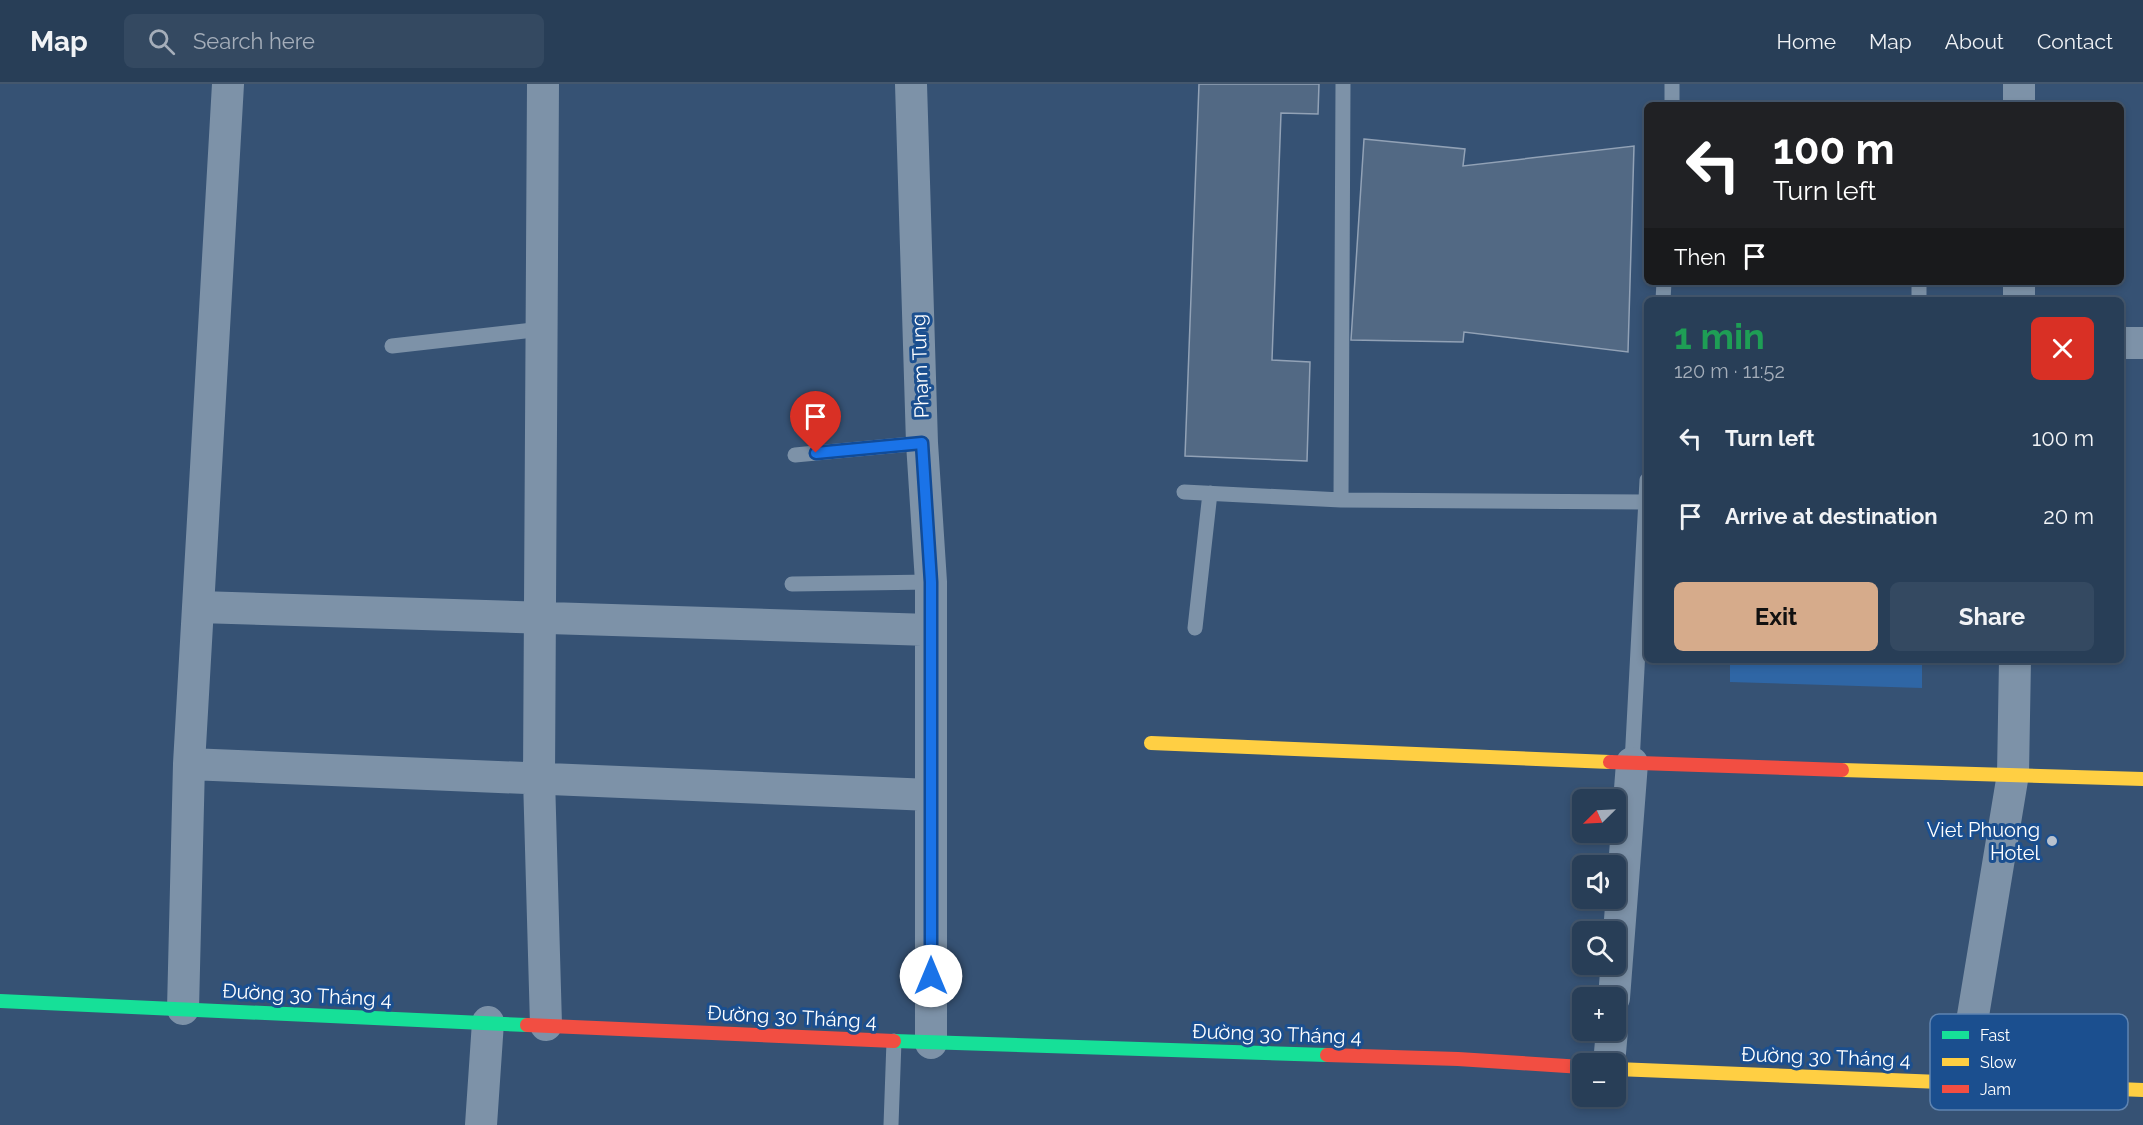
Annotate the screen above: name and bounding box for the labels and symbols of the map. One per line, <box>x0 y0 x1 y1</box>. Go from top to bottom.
street label: Phạm Tung <box>906 313 934 419</box>
pin <box>790 391 841 453</box>
north arrow <box>1572 789 1626 843</box>
place label: Viet Phuong Hotel <box>1927 818 2041 865</box>
marker: Viet Phuong Hotel <box>2045 834 2059 848</box>
position arrow <box>899 944 963 1008</box>
street label: Đường 30 Tháng 4 <box>222 979 392 1011</box>
street label: Đường 30 Tháng 4 <box>707 1001 877 1033</box>
legend <box>1930 1014 2128 1110</box>
street label: Đường 30 Tháng 4 <box>1192 1019 1362 1049</box>
text: Fast <box>1980 1026 2011 1045</box>
street label: Đường 30 Tháng 4 <box>1741 1042 1911 1072</box>
text: Slow <box>1980 1053 2016 1072</box>
text: Jam <box>1980 1080 2011 1099</box>

